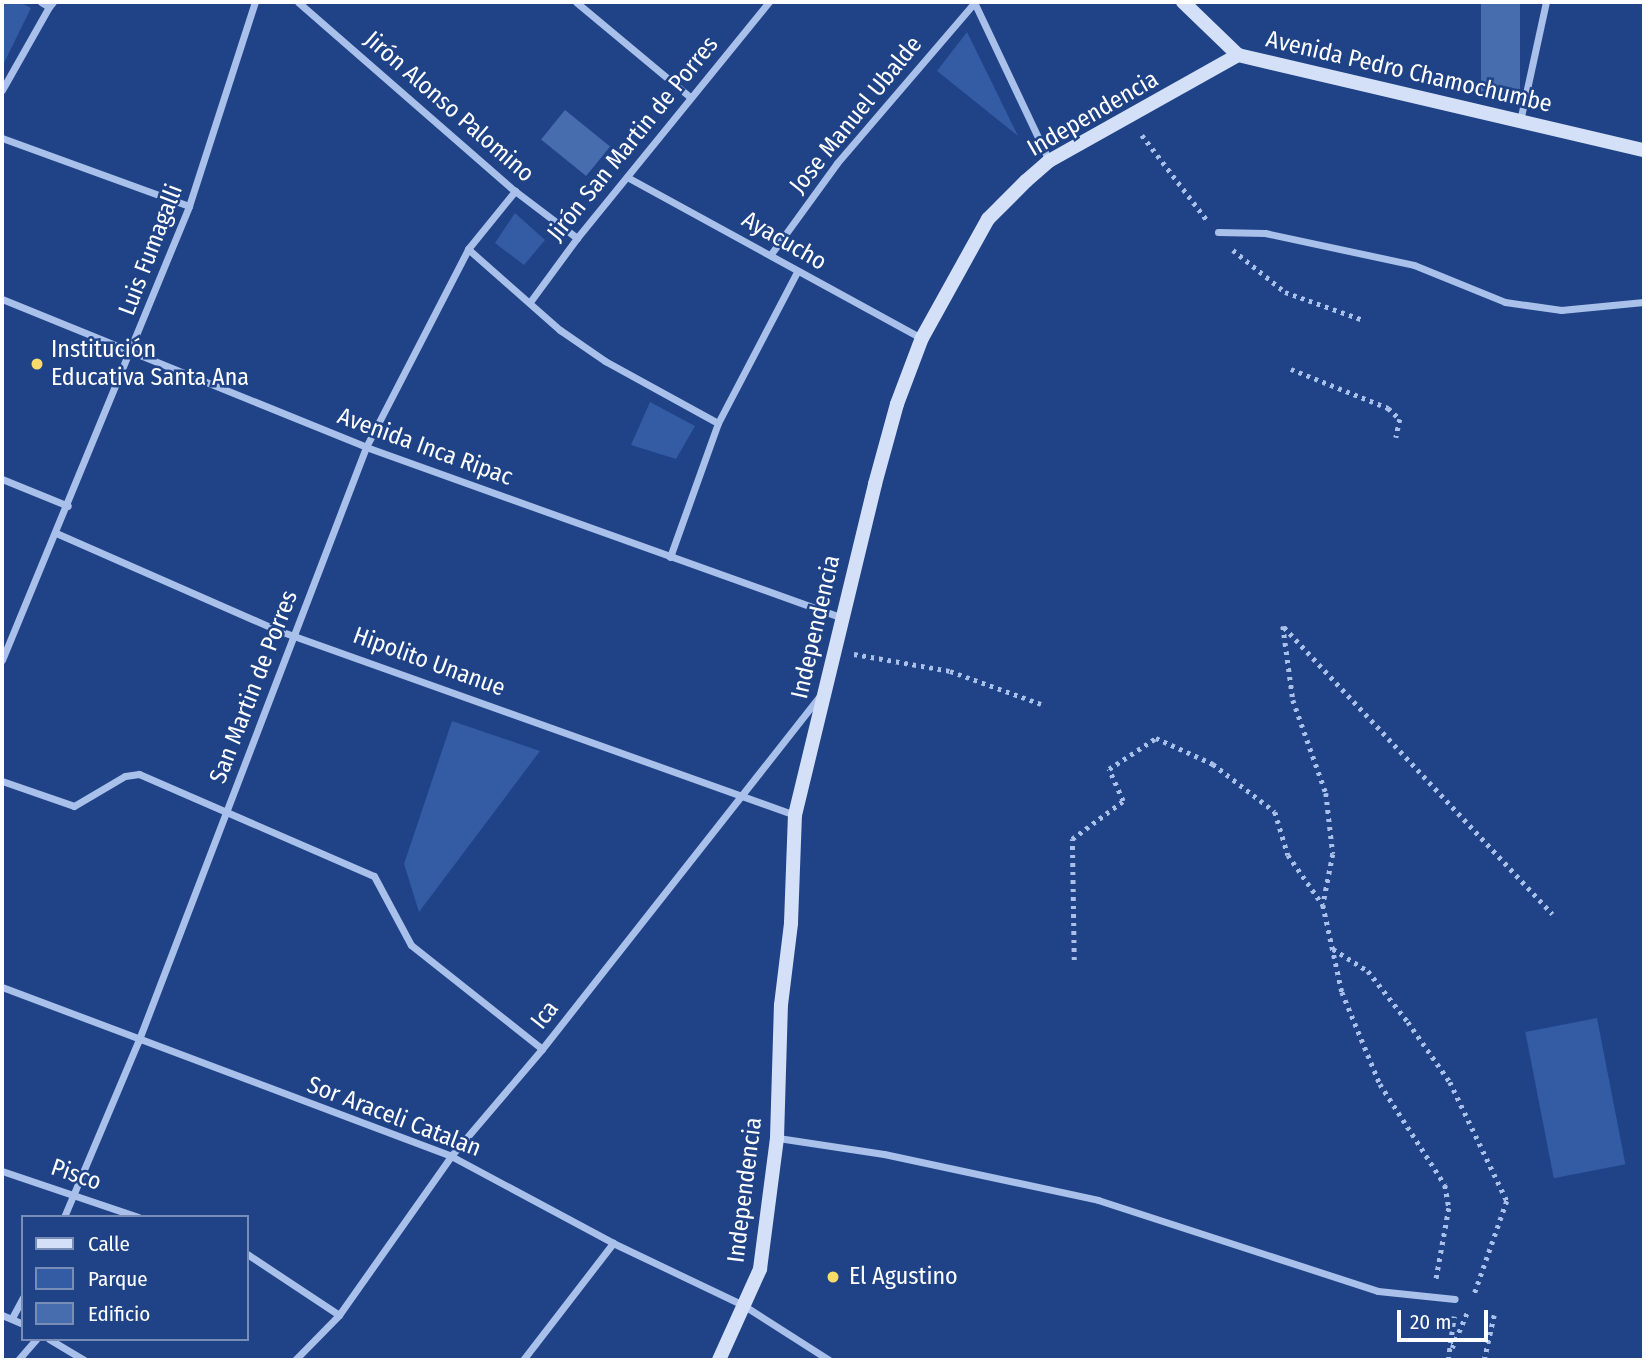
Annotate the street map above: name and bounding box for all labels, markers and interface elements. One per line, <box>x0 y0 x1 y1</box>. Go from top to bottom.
street label: Avenida Pedro Chamochumbe <box>1263 25 1555 119</box>
street label: Jirón Alonso Palomino <box>358 26 540 188</box>
street label: Jirón San Martin de Porres <box>541 31 725 247</box>
street label: Jose Manuel Ubalde <box>784 31 928 199</box>
street label: Independencia <box>1022 65 1164 163</box>
street label: Luis Fumagalli <box>113 180 189 320</box>
street label: Ayacucho <box>737 205 831 277</box>
place label: Institución Educativa Santa Ana <box>51 336 249 392</box>
marker: Institución Educativa Santa Ana <box>29 356 45 372</box>
street label: Avenida Inca Ripac <box>334 402 516 492</box>
street label: Independencia <box>786 552 846 702</box>
street label: San Martin de Porres <box>204 586 304 788</box>
street label: Hipolito Unanue <box>349 621 509 703</box>
street label: Ica <box>525 995 565 1035</box>
street label: Sor Araceli Catalan <box>303 1071 485 1163</box>
street label: Independencia <box>722 1116 768 1264</box>
street label: Pisco <box>47 1153 105 1197</box>
legend <box>21 1215 248 1341</box>
text: Calle <box>88 1231 130 1257</box>
place label: El Agustino <box>849 1263 958 1291</box>
text: Parque <box>88 1266 148 1292</box>
marker: El Agustino <box>823 1267 843 1287</box>
scale bar <box>1401 1296 1492 1340</box>
text: Edificio <box>88 1301 150 1327</box>
text: 20 m <box>1410 1309 1451 1335</box>

